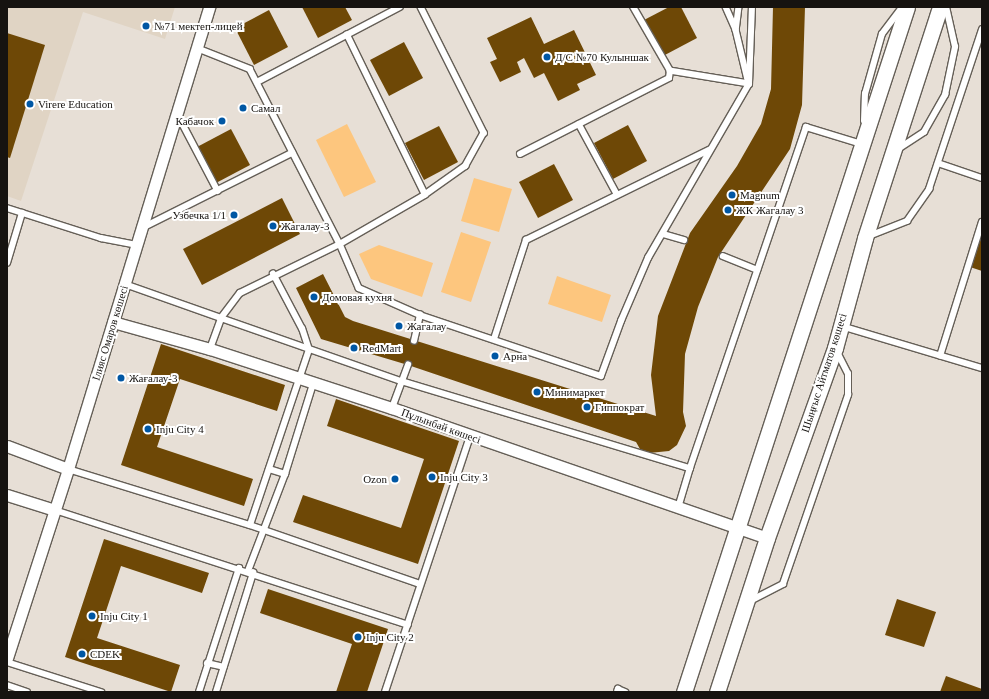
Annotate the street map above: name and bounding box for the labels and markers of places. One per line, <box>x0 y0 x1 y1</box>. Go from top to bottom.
place label: №71 мектеп-лицей <box>154 19 243 33</box>
marker: №71 мектеп-лицей <box>141 21 151 31</box>
place label: Д/С №70 Кулыншак <box>555 50 649 64</box>
marker: Д/С №70 Кулыншак <box>542 52 552 62</box>
place label: Virere Education <box>38 97 113 111</box>
marker: Virere Education <box>25 99 35 109</box>
place label: Самал <box>251 101 281 115</box>
marker: Самал <box>238 103 248 113</box>
place label: Кабачок <box>176 114 214 128</box>
marker: Кабачок <box>217 116 227 126</box>
place label: Magnum <box>740 188 780 202</box>
marker: Magnum <box>727 190 737 200</box>
place label: ЖК Жагалау 3 <box>736 203 803 217</box>
marker: ЖК Жагалау 3 <box>723 205 733 215</box>
place label: Узбечка 1/1 <box>172 208 226 222</box>
marker: Узбечка 1/1 <box>229 210 239 220</box>
place label: Жагалау-3 <box>281 219 329 233</box>
marker: Жагалау-3 <box>268 221 278 231</box>
place label: Домовая кухня <box>322 290 392 304</box>
marker: Домовая кухня <box>309 292 319 302</box>
place label: Жагалау <box>407 319 446 333</box>
marker: Жагалау <box>394 321 404 331</box>
place label: RedMart <box>362 341 401 355</box>
marker: RedMart <box>349 343 359 353</box>
place label: Арна <box>503 349 527 363</box>
marker: Арна <box>490 351 500 361</box>
place label: Жағалау-3 <box>129 371 177 385</box>
marker: Жағалау-3 <box>116 373 126 383</box>
place label: Минимаркет <box>545 385 604 399</box>
marker: Минимаркет <box>532 387 542 397</box>
place label: Гиппократ <box>595 400 644 414</box>
marker: Гиппократ <box>582 402 592 412</box>
place label: Inju City 4 <box>156 422 204 436</box>
marker: Inju City 4 <box>143 424 153 434</box>
place label: Inju City 3 <box>440 470 488 484</box>
place label: Ozon <box>363 472 387 486</box>
marker: Inju City 3 <box>427 472 437 482</box>
marker: Ozon <box>390 474 400 484</box>
place label: Inju City 1 <box>100 609 148 623</box>
marker: Inju City 1 <box>87 611 97 621</box>
place label: Inju City 2 <box>366 630 414 644</box>
marker: Inju City 2 <box>353 632 363 642</box>
place label: CDEK <box>90 647 120 661</box>
marker: CDEK <box>77 649 87 659</box>

